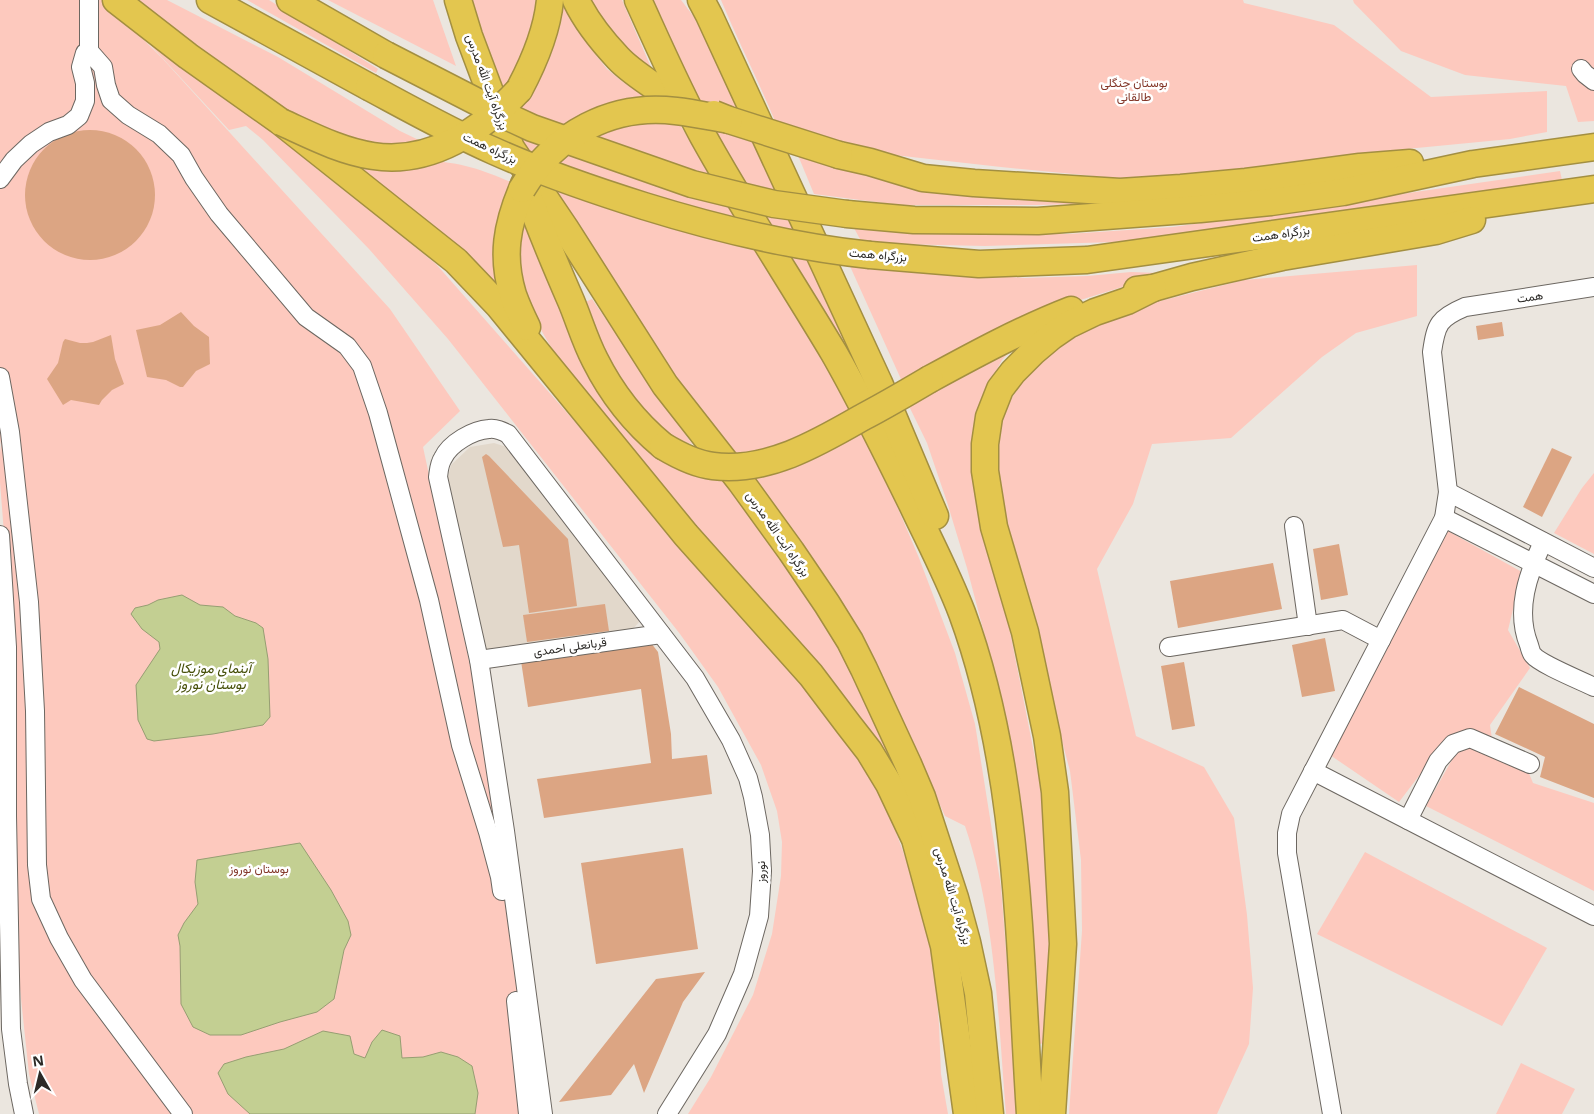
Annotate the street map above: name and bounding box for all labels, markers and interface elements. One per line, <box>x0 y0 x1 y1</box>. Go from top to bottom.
street label: بزرگراه آیت الله مدرس <box>462 32 513 132</box>
park label: بوستان جنگلی طالقانی <box>1100 74 1168 105</box>
street label: بزرگراه همت <box>460 128 520 168</box>
street label: بزرگراه همت <box>1251 221 1311 246</box>
street label: بزرگراه همت <box>848 244 908 265</box>
street label: همت <box>1516 286 1544 307</box>
street label: بزرگراه آیت الله مدرس <box>743 488 814 580</box>
street label: قربانعلی احمدی <box>532 633 608 660</box>
water label: آبنمای موزیکال بوستان نوروز <box>171 658 255 693</box>
street label: بزرگراه آیت الله مدرس <box>931 845 976 947</box>
park label: بوستان نوروز <box>228 860 289 877</box>
street label: نوروز <box>752 861 769 884</box>
north arrow <box>15 1049 65 1099</box>
text: N <box>31 1050 45 1071</box>

